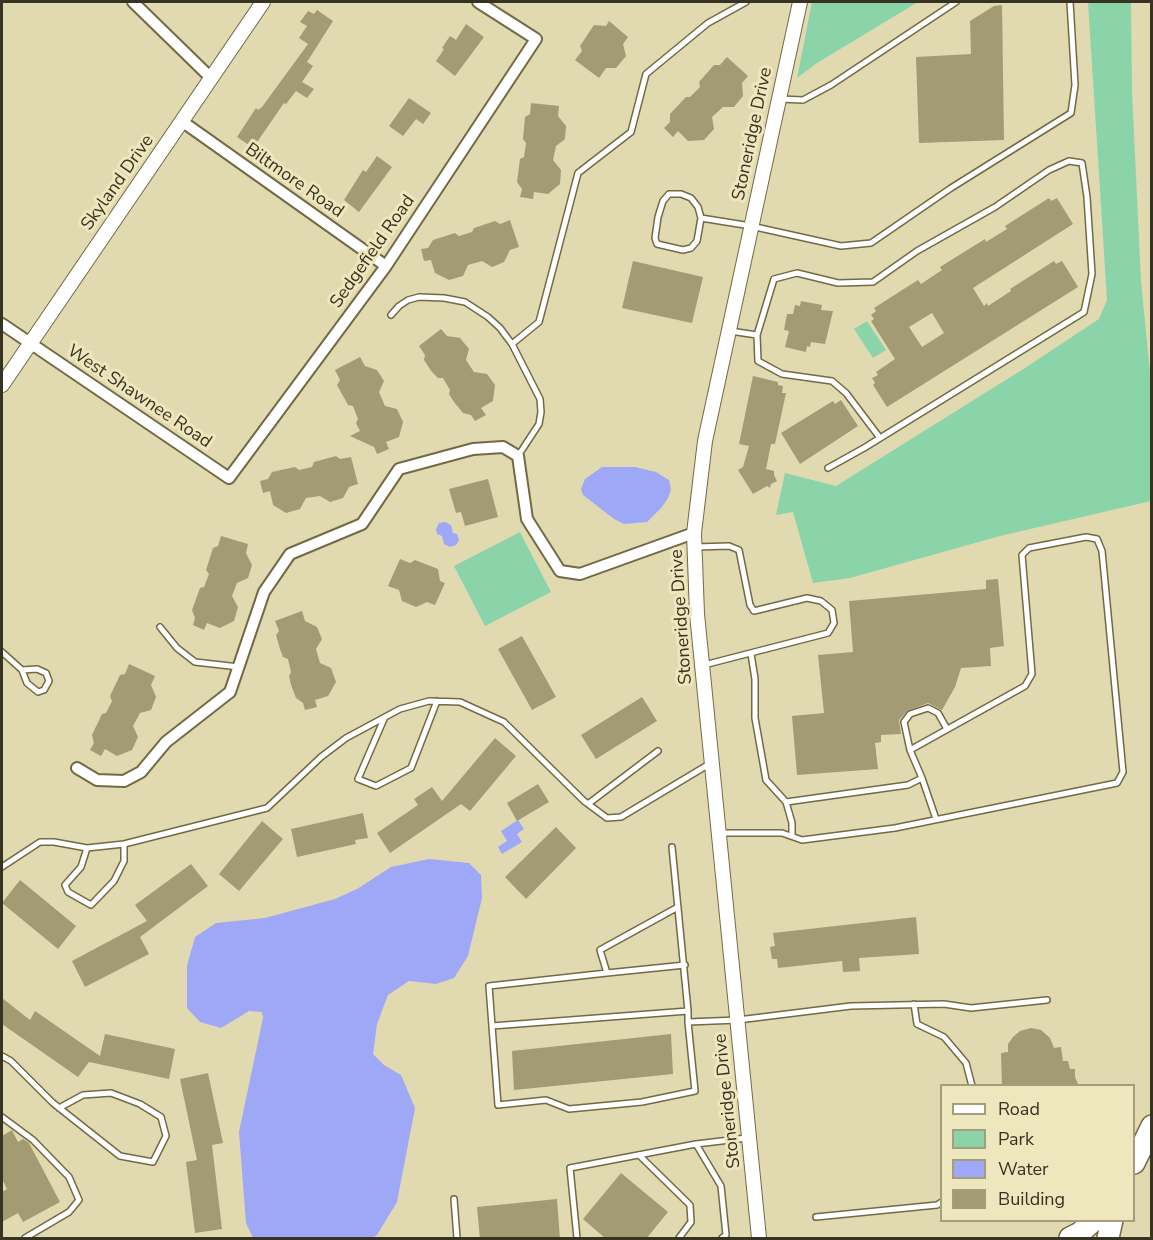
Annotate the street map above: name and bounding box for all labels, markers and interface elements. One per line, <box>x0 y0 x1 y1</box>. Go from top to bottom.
street label: Stoneridge Drive <box>728 65 778 203</box>
street label: Skyland Drive <box>77 131 159 235</box>
street label: Biltmore Road <box>240 139 348 223</box>
street label: Sedgefield Road <box>326 191 420 313</box>
street label: West Shawnee Road <box>63 341 215 453</box>
street label: Stoneridge Drive <box>666 549 698 685</box>
street label: Stoneridge Drive <box>710 1032 746 1170</box>
legend <box>940 1084 1135 1222</box>
text: Road <box>998 1097 1040 1121</box>
text: Park <box>998 1127 1034 1151</box>
text: Water <box>998 1157 1049 1181</box>
text: Building <box>998 1187 1065 1211</box>

